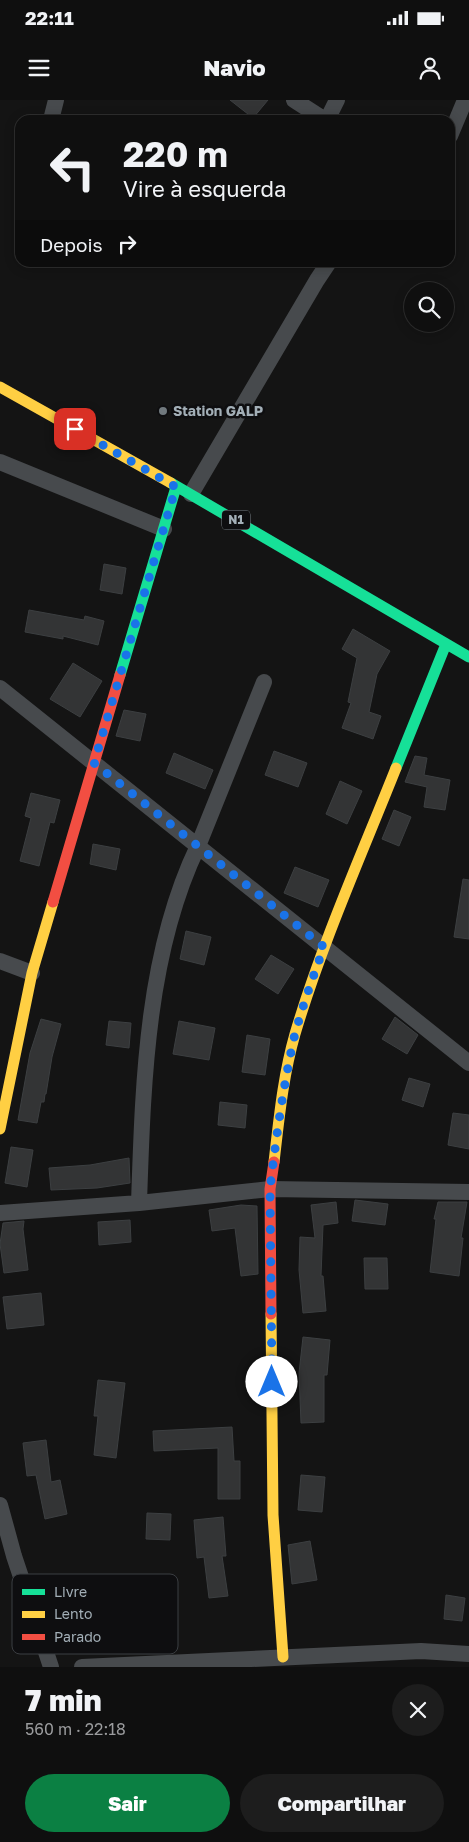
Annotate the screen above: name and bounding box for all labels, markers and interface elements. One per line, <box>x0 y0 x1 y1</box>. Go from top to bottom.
text: 22:11 <box>25 6 74 29</box>
icon: menu <box>25 54 53 82</box>
text: Navio <box>203 54 266 81</box>
icon: person <box>416 54 444 82</box>
text: 220 m <box>123 133 228 175</box>
icon: left <box>40 135 105 200</box>
text: Vire à esquerda <box>123 175 287 202</box>
icon: right <box>113 230 141 258</box>
text: Depois <box>40 233 103 256</box>
map controls <box>404 282 454 332</box>
button: search <box>404 282 454 332</box>
place label: Station GALP <box>173 402 263 419</box>
marker: Station GALP <box>157 405 169 417</box>
pin <box>54 408 96 450</box>
icon: arrive <box>61 415 89 443</box>
road number: N1 <box>222 510 250 530</box>
position arrow <box>245 1355 297 1407</box>
legend <box>12 1574 178 1654</box>
text: Livre <box>54 1583 87 1600</box>
text: Lento <box>54 1605 92 1622</box>
text: Parado <box>54 1628 101 1645</box>
text: 7 min <box>25 1682 102 1718</box>
button: close <box>392 1684 444 1736</box>
text: 560 m · 22:18 <box>25 1719 126 1739</box>
button: Sair <box>25 1774 230 1832</box>
button: Compartilhar <box>240 1774 444 1832</box>

